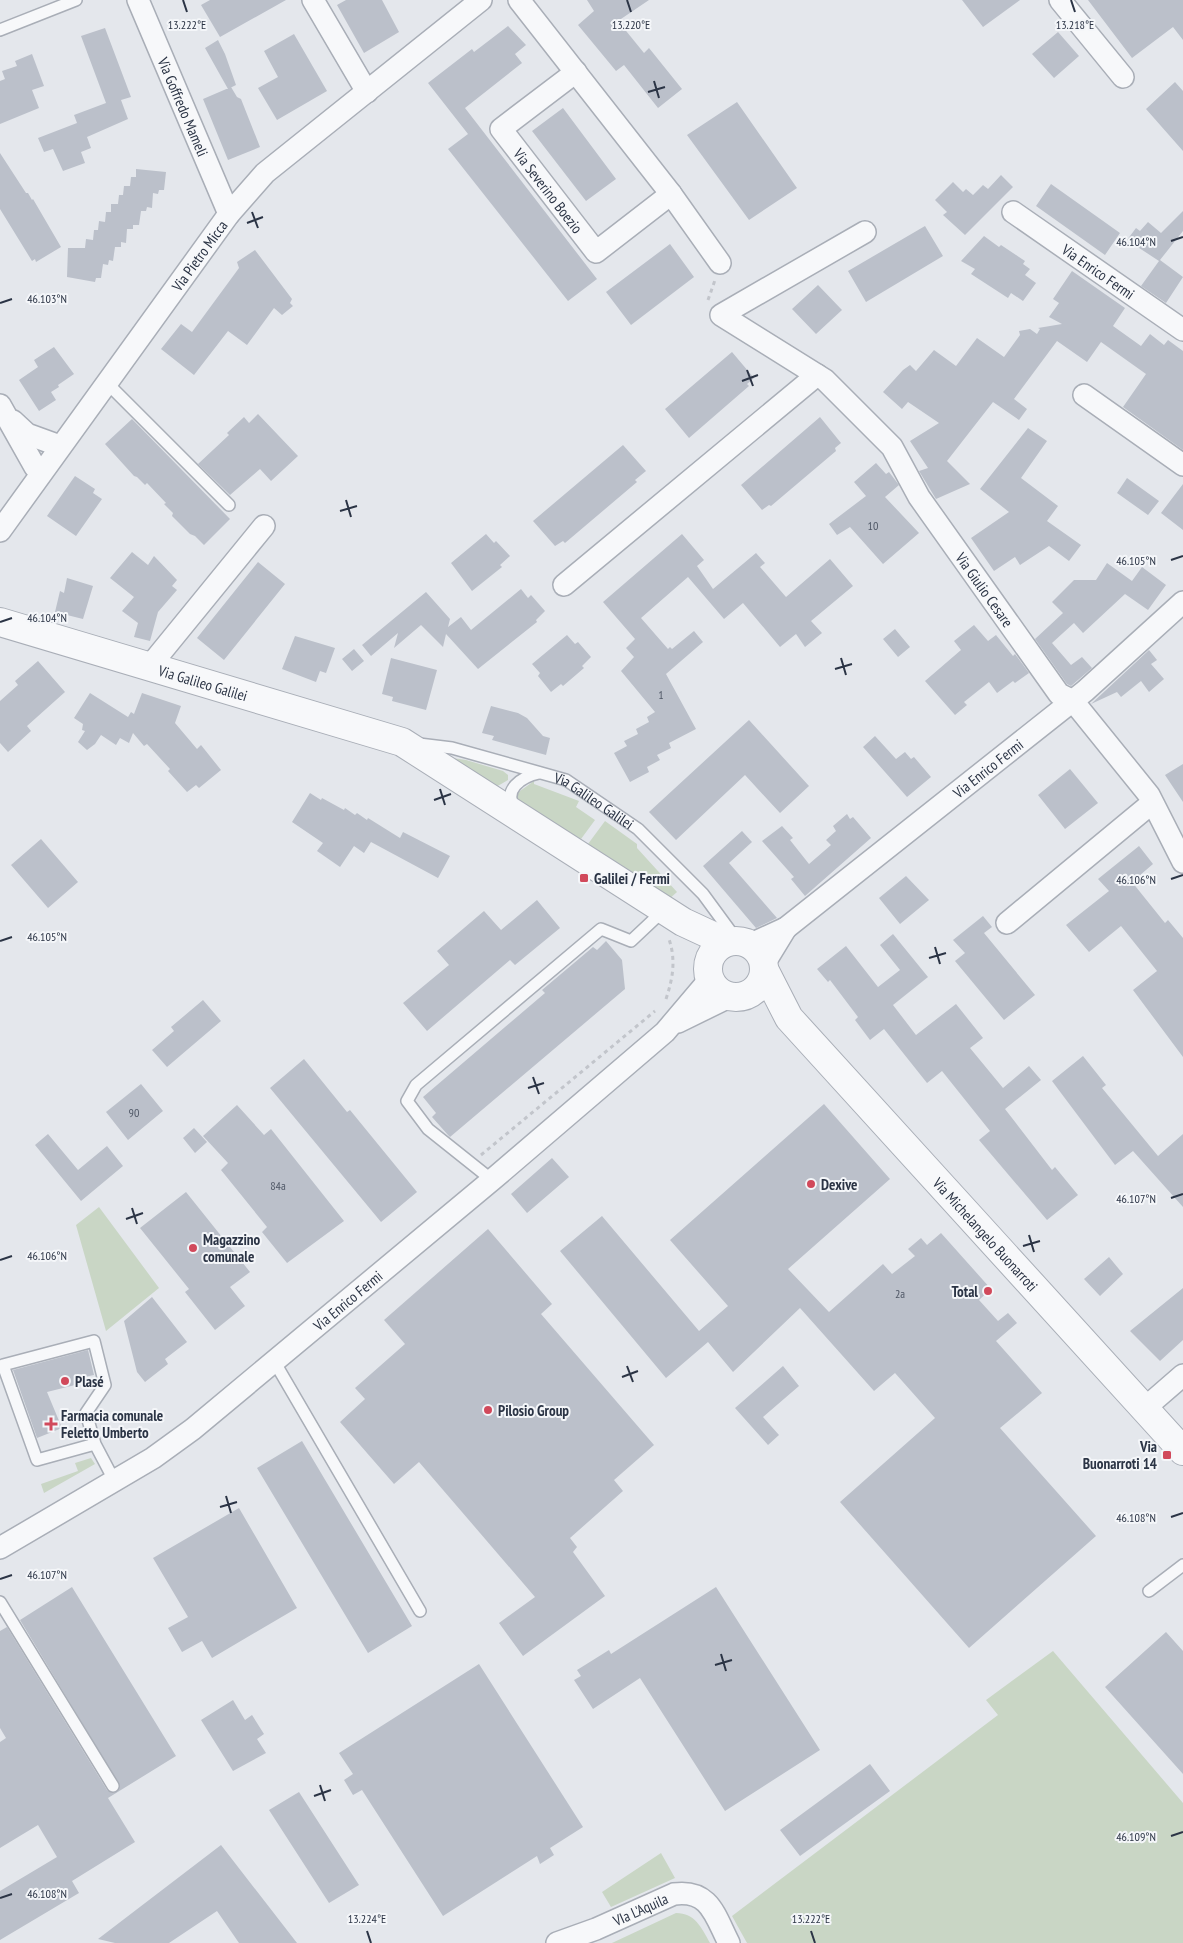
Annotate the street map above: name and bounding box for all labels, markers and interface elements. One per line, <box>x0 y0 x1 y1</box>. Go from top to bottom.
text: 13.222°E <box>168 17 206 32</box>
text: 13.220°E <box>612 17 650 32</box>
text: 13.218°E <box>1056 17 1094 32</box>
street label: Via Goffredo Mameli <box>154 53 213 159</box>
street label: Via Severino Boezio <box>509 143 587 237</box>
street label: Via Pietro Micca <box>167 216 231 295</box>
text: 46.104°N <box>1116 234 1156 249</box>
street label: Via Enrico Fermi <box>1058 239 1138 303</box>
text: 46.103°N <box>27 291 67 306</box>
house number: 10 <box>868 518 878 533</box>
street label: Via Giulio Cesare <box>951 548 1018 631</box>
text: 46.105°N <box>1116 553 1156 568</box>
text: 46.104°N <box>27 610 67 625</box>
street label: Via Galileo Galilei <box>155 660 250 705</box>
house number: 1 <box>658 687 664 702</box>
street label: Via Enrico Fermi <box>948 734 1027 802</box>
street label: Via Galileo Galilei <box>551 767 638 833</box>
place label: Galilei / Fermi <box>594 869 670 888</box>
marker: Galilei / Fermi <box>578 872 590 884</box>
text: 46.106°N <box>1116 872 1156 887</box>
text: 46.105°N <box>27 929 67 944</box>
house number: 90 <box>129 1105 139 1120</box>
street label: Via Michelangelo Buonarroti <box>928 1173 1042 1295</box>
place label: Dexive <box>821 1175 857 1194</box>
house number: 84a <box>270 1178 286 1193</box>
marker: Dexive <box>805 1178 817 1190</box>
text: 46.107°N <box>1116 1191 1156 1206</box>
place label: Magazzino comunale <box>203 1230 261 1266</box>
marker: Magazzino comunale <box>187 1242 199 1254</box>
text: 46.106°N <box>27 1248 67 1263</box>
street label: Via Enrico Fermi <box>308 1266 386 1335</box>
place label: Total <box>952 1282 978 1301</box>
marker: Total <box>982 1285 994 1297</box>
house number: 2a <box>895 1286 905 1301</box>
place label: Plasé <box>75 1372 104 1391</box>
marker: Plasé <box>59 1375 71 1387</box>
place label: Pilosio Group <box>498 1401 569 1420</box>
marker: Pilosio Group <box>482 1404 494 1416</box>
place label: Farmacia comunale Feletto Umberto <box>61 1406 163 1442</box>
marker: Farmacia comunale Feletto Umberto <box>45 1418 57 1430</box>
place label: Via Buonarroti 14 <box>1083 1437 1157 1473</box>
marker: Via Buonarroti 14 <box>1161 1449 1173 1461</box>
text: 46.108°N <box>1116 1510 1156 1525</box>
text: 46.107°N <box>27 1567 67 1582</box>
text: 46.109°N <box>1116 1829 1156 1844</box>
text: 46.108°N <box>27 1886 67 1901</box>
street label: VIa L'Aquila <box>609 1889 671 1930</box>
text: 13.224°E <box>348 1911 386 1926</box>
text: 13.222°E <box>792 1911 830 1926</box>

